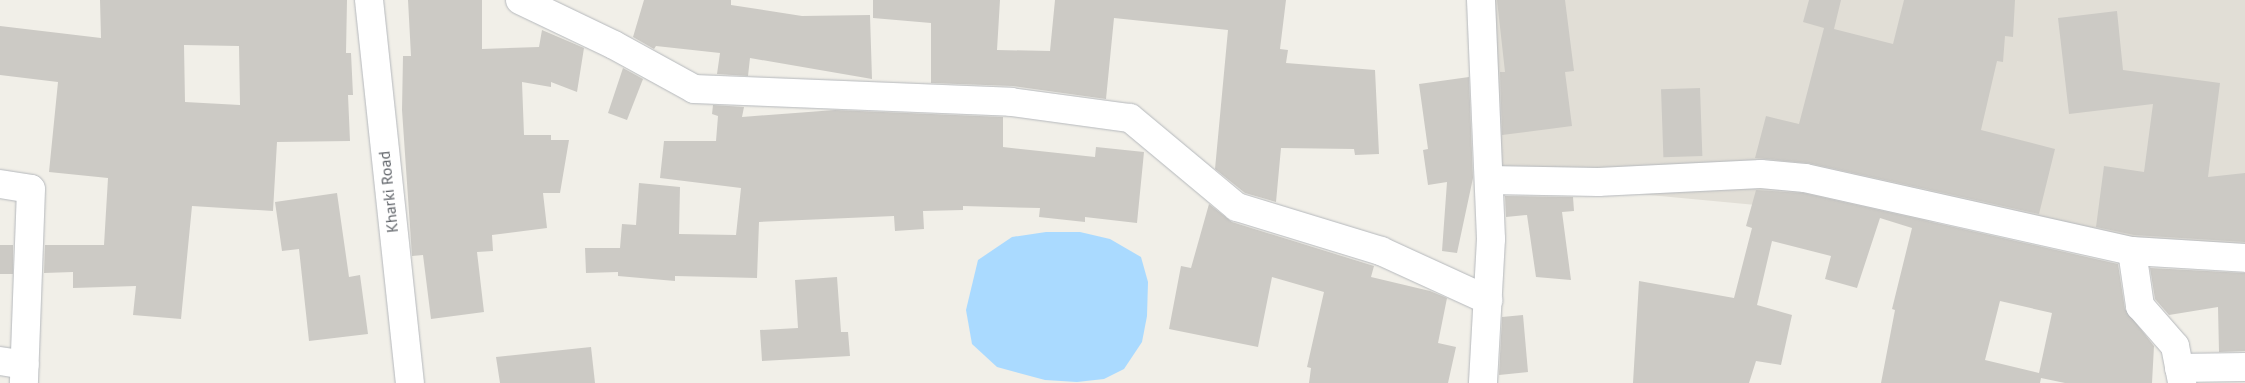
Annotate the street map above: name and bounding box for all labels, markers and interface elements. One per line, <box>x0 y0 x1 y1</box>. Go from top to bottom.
street label: Kharki Road <box>374 150 402 234</box>

